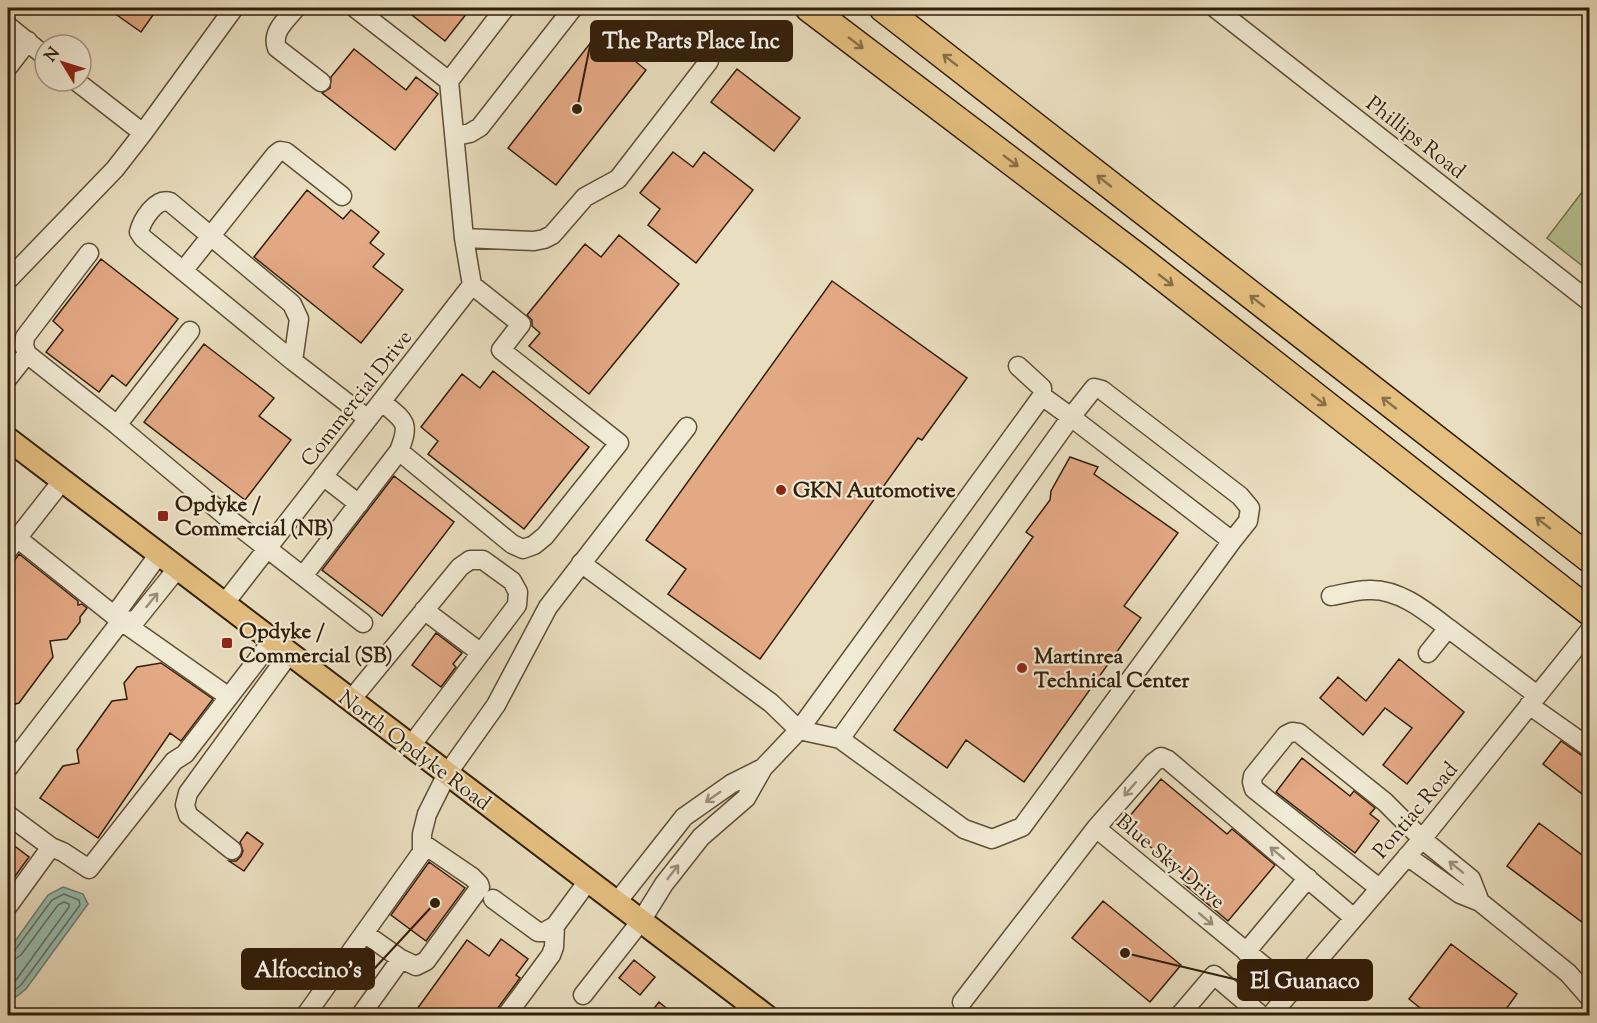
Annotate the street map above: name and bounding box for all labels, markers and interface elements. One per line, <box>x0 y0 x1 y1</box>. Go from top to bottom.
callout: The Parts Place Inc <box>591 21 792 61</box>
text: The Parts Place Inc <box>602 27 780 59</box>
north arrow <box>33 33 93 93</box>
one-way arrow <box>847 37 863 49</box>
text: N <box>40 43 66 67</box>
one-way arrow <box>942 54 958 67</box>
street label: Phillips Road <box>1359 90 1471 187</box>
one-way arrow <box>1003 154 1019 167</box>
one-way arrow <box>1096 174 1112 187</box>
one-way arrow <box>1158 273 1174 286</box>
one-way arrow <box>1250 294 1266 307</box>
street label: Commercial Drive <box>295 325 421 474</box>
one-way arrow <box>1311 394 1327 407</box>
one-way arrow <box>1382 397 1398 410</box>
place label: GKN Automotive <box>793 477 956 507</box>
marker: GKN Automotive <box>774 483 788 497</box>
place label: Opdyke / Commercial (NB) <box>175 491 334 545</box>
marker: Opdyke / Commercial (NB) <box>156 509 170 523</box>
one-way arrow <box>1536 517 1552 529</box>
one-way arrow <box>145 593 159 608</box>
place label: Opdyke / Commercial (SB) <box>239 618 393 672</box>
marker: Opdyke / Commercial (SB) <box>220 636 234 650</box>
place label: Martinrea Technical Center <box>1034 643 1189 697</box>
marker: Martinrea Technical Center <box>1015 661 1029 675</box>
street label: North Opdyke Road <box>331 684 496 819</box>
street label: Pontiac Road <box>1367 756 1466 866</box>
one-way arrow <box>1123 781 1137 796</box>
one-way arrow <box>705 791 721 803</box>
street label: Blue Sky Drive <box>1109 808 1231 917</box>
one-way arrow <box>1270 846 1285 860</box>
one-way arrow <box>1449 860 1464 874</box>
one-way arrow <box>666 864 679 880</box>
one-way arrow <box>1198 912 1213 926</box>
callout: Alfoccino's <box>242 949 374 989</box>
text: Alfoccino's <box>254 956 362 988</box>
callout: El Guanaco <box>1238 960 1372 1000</box>
text: El Guanaco <box>1250 967 1360 999</box>

